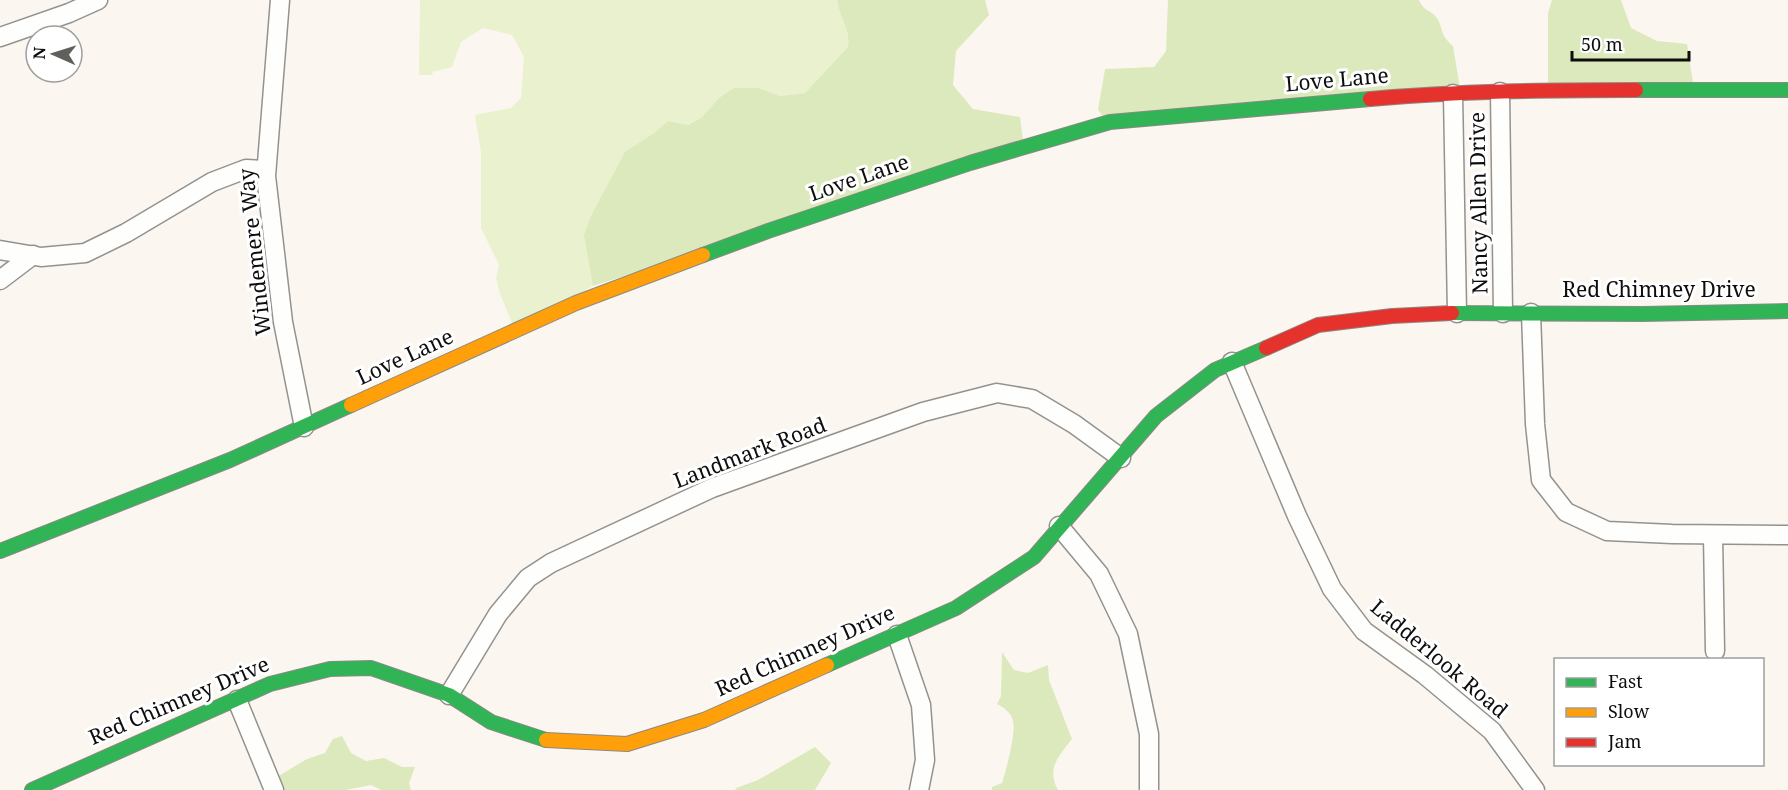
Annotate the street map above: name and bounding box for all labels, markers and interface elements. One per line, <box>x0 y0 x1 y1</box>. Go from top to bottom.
north arrow <box>24 24 84 84</box>
scale bar <box>1572 24 1689 62</box>
text: 50 m <box>1581 32 1623 56</box>
text: N <box>28 46 50 60</box>
street label: Love Lane <box>1284 61 1390 97</box>
street label: Nancy Allen Drive <box>1462 112 1494 294</box>
street label: Love Lane <box>805 147 912 207</box>
street label: Windemere Way <box>231 167 277 337</box>
street label: Red Chimney Drive <box>1562 275 1756 303</box>
street label: Love Lane <box>352 321 458 391</box>
street label: Landmark Road <box>669 410 830 494</box>
street label: Ladderlook Road <box>1365 593 1514 724</box>
street label: Red Chimney Drive <box>710 598 899 702</box>
street label: Red Chimney Drive <box>84 649 273 751</box>
legend <box>1554 658 1764 766</box>
text: Fast <box>1608 669 1643 693</box>
text: Slow <box>1608 699 1650 723</box>
text: Jam <box>1607 729 1642 753</box>

